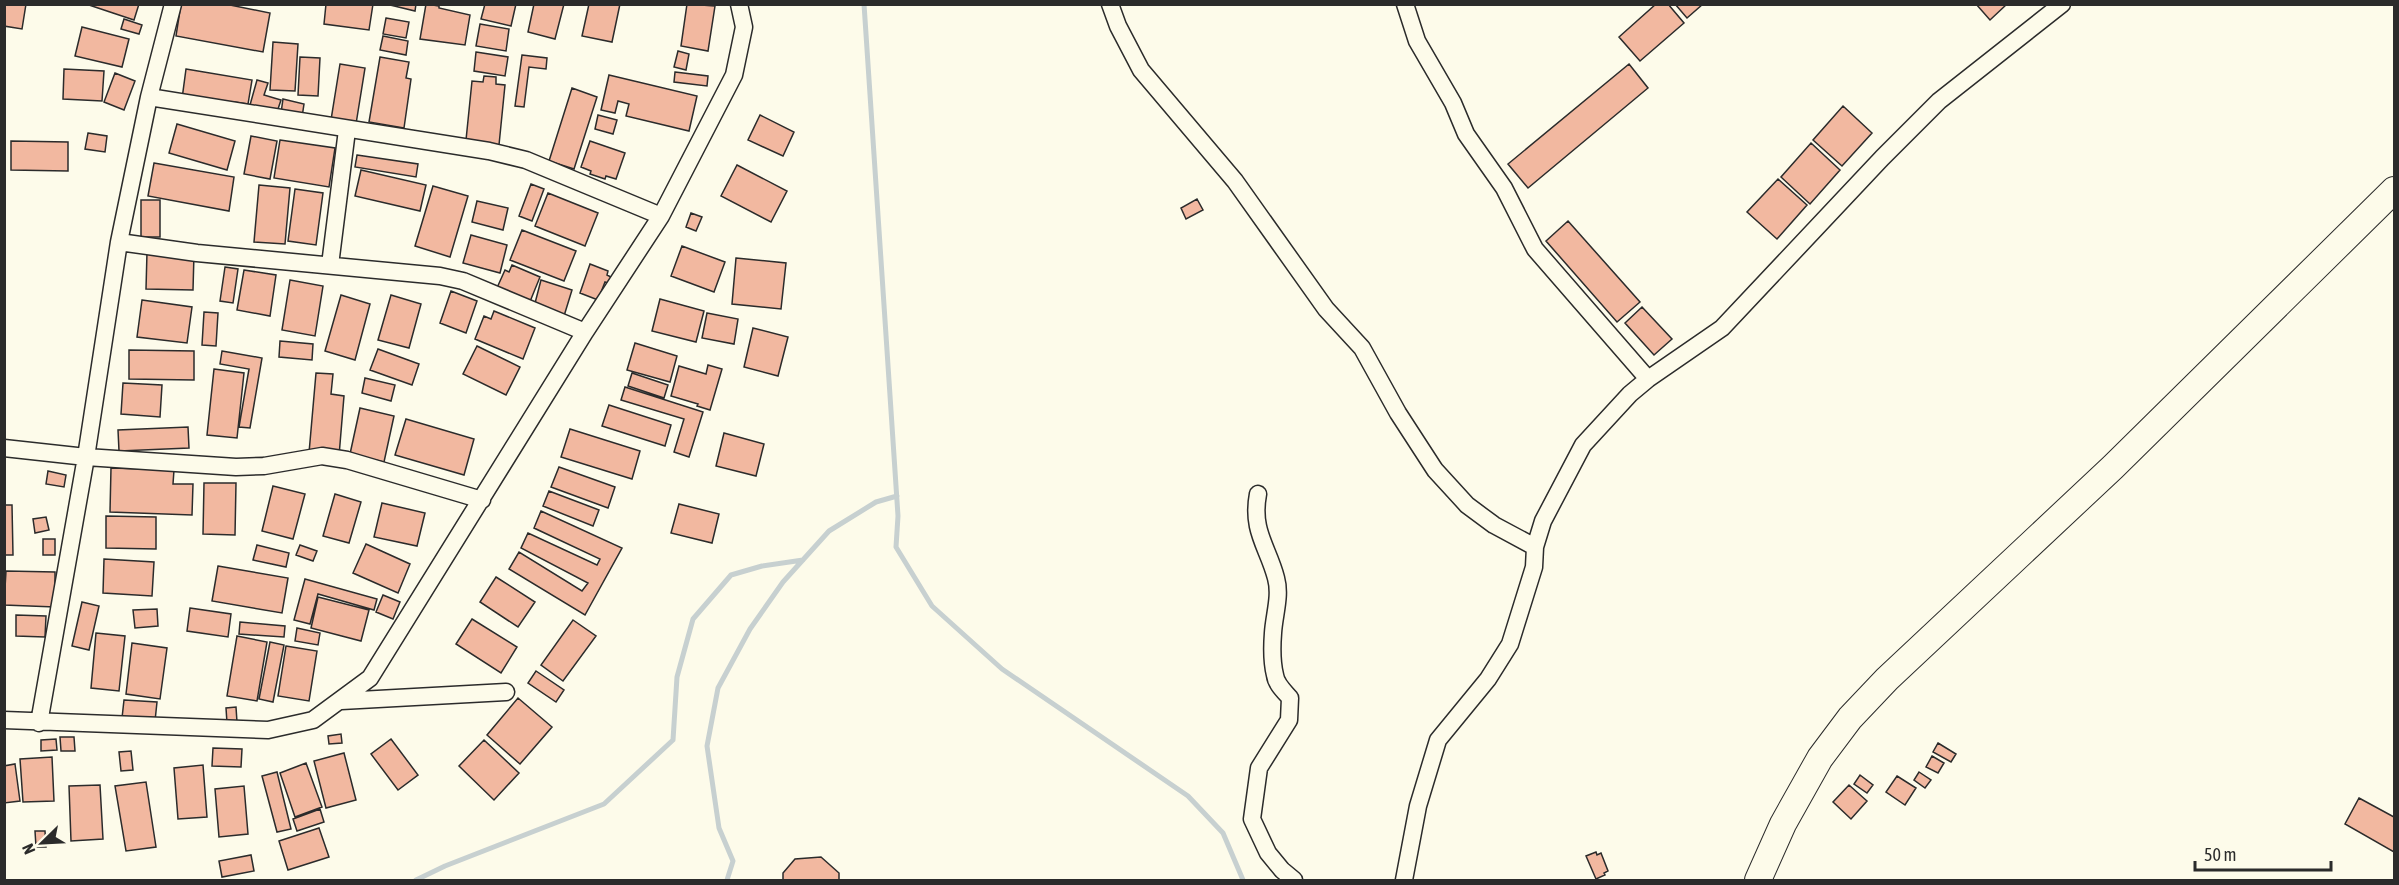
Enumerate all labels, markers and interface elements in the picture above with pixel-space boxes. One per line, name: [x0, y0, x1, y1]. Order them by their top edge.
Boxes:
north arrow: [12, 813, 72, 873]
scale bar: [2195, 834, 2332, 872]
text: N: [18, 841, 38, 857]
text: 50 m: [2204, 844, 2236, 865]

